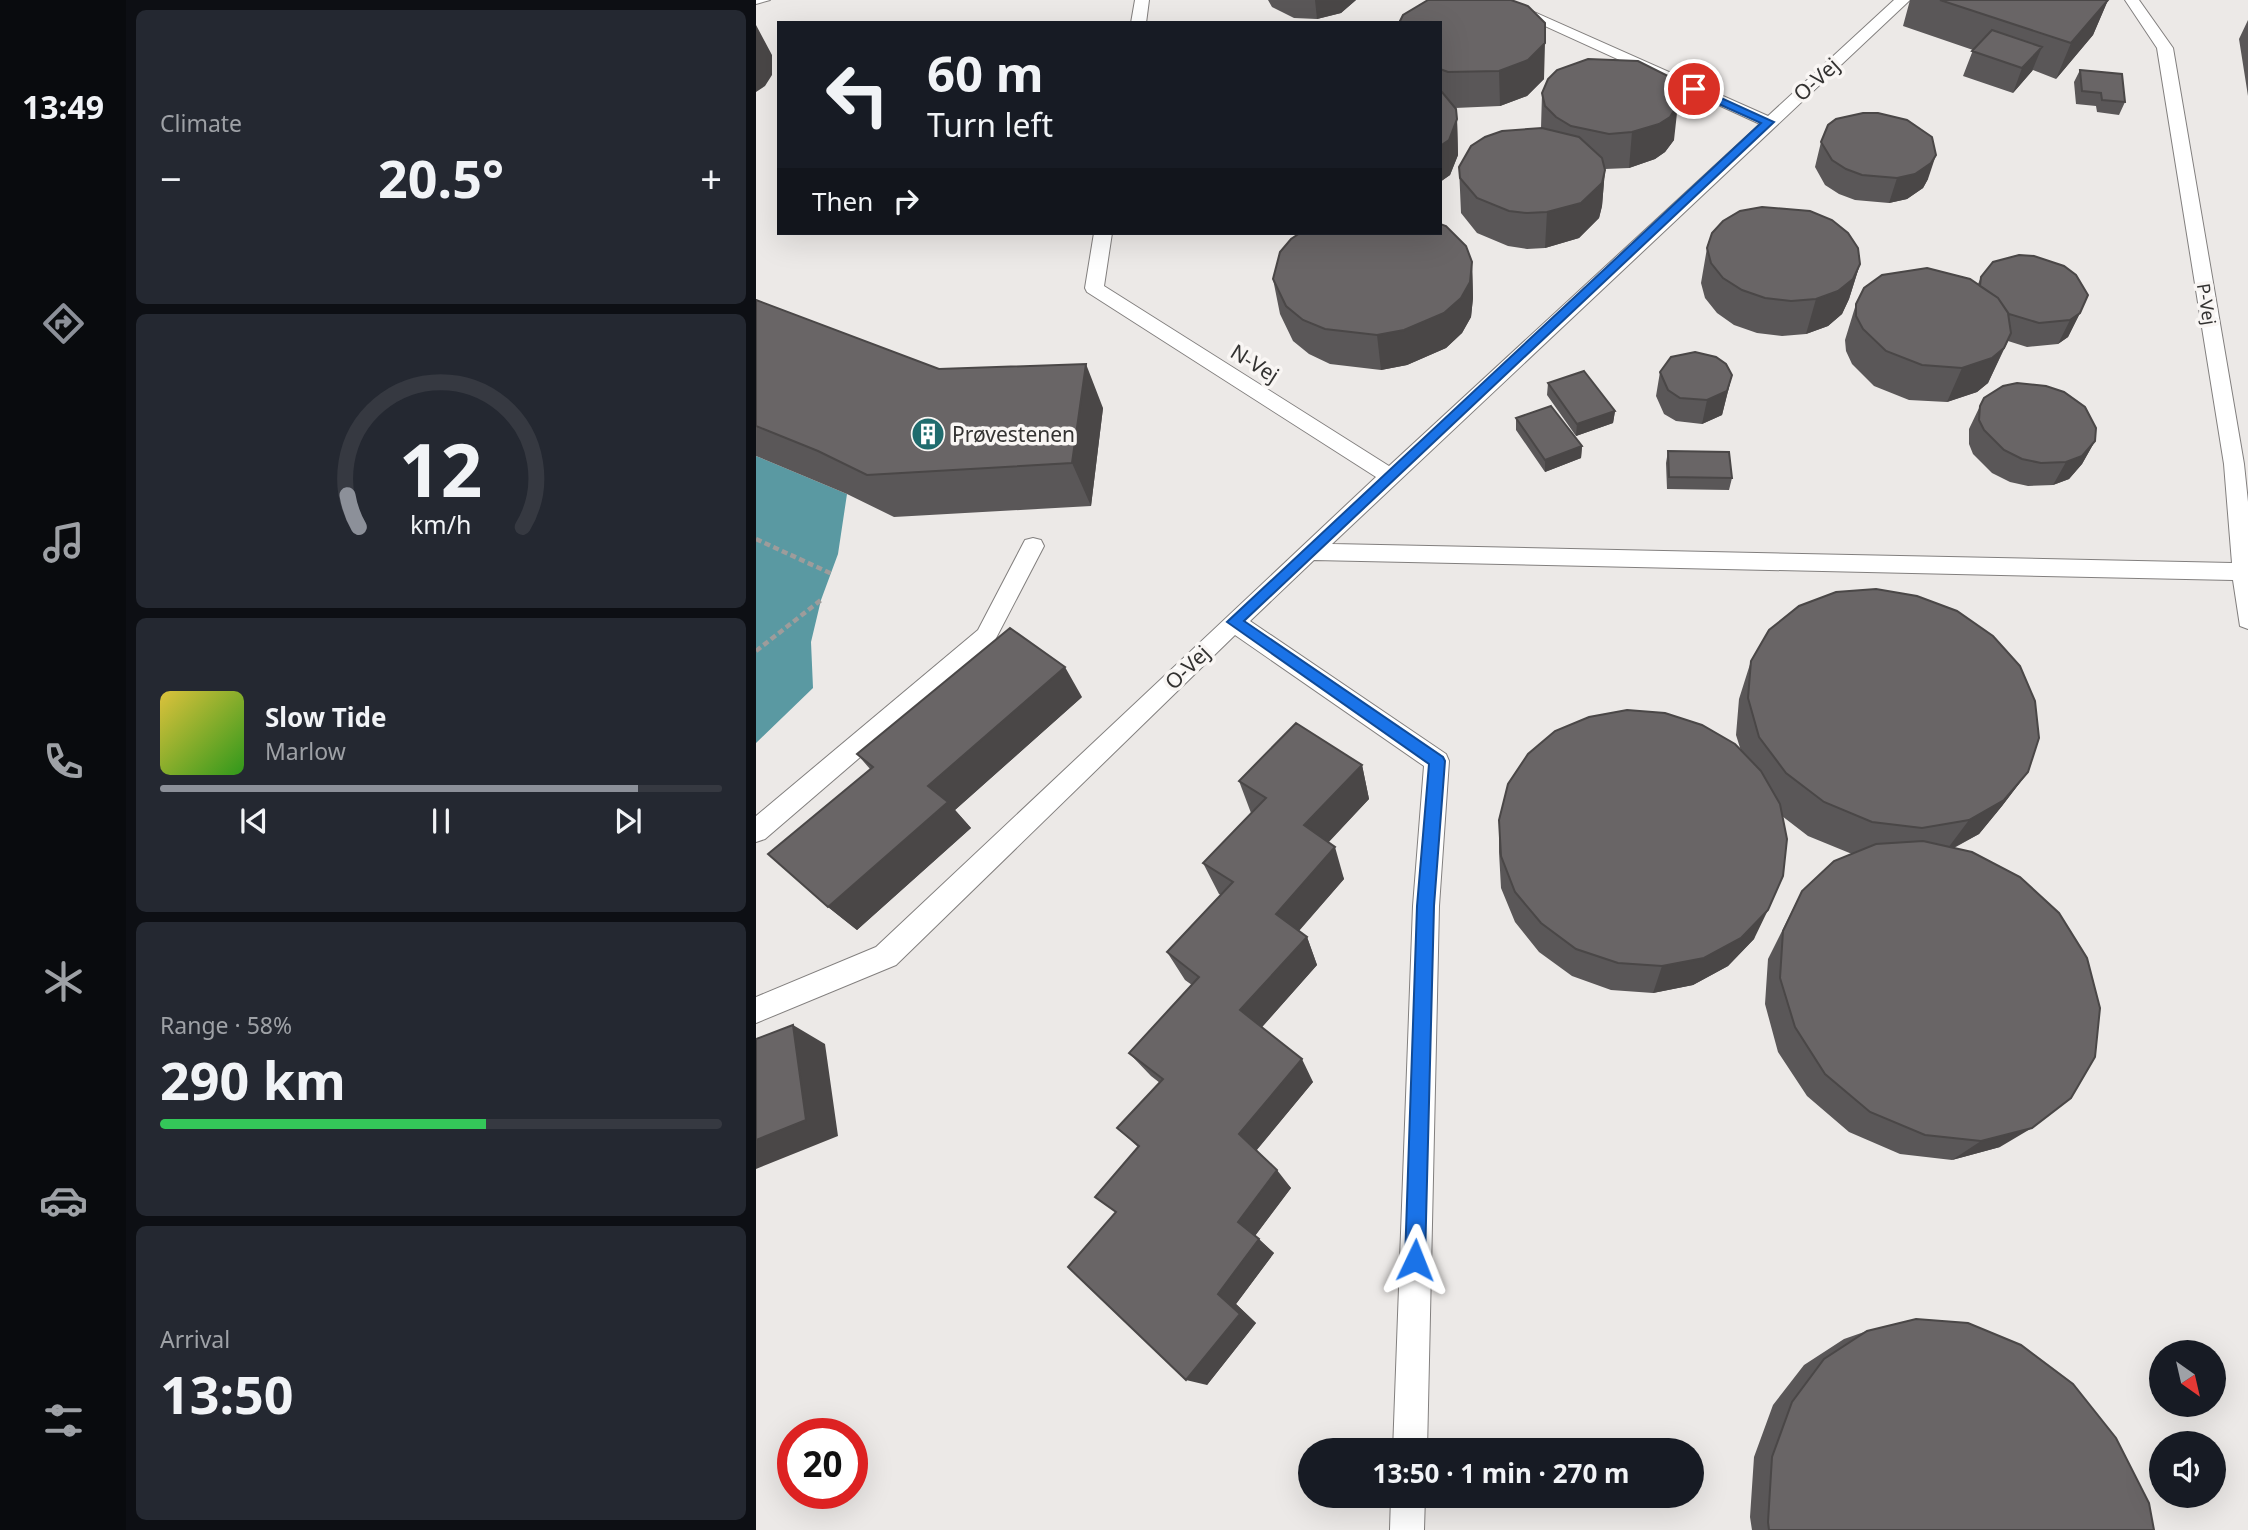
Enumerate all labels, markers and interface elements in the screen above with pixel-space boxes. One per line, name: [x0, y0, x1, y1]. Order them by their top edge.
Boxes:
text: 60 m: [927, 40, 1044, 106]
icon: left: [812, 49, 903, 140]
street label: O-Vej: [1787, 51, 1845, 107]
pin: [1664, 59, 1724, 119]
icon: arrive: [1675, 70, 1713, 108]
text: 13:49: [22, 85, 104, 128]
text: Turn left: [927, 103, 1053, 146]
text: Climate: [160, 107, 242, 139]
text: 20.5°: [378, 142, 504, 213]
text: −: [160, 152, 182, 204]
text: +: [700, 152, 722, 204]
icon: right: [887, 182, 925, 220]
text: Then: [812, 183, 873, 219]
street label: P-Vej: [2192, 281, 2222, 327]
icon: directions: [39, 299, 88, 348]
street label: N-Vej: [1225, 337, 1285, 389]
building icon: Prøvestenen: [909, 415, 947, 453]
text: 12: [399, 419, 483, 518]
place label: Prøvestenen: [952, 420, 1075, 448]
text: km/h: [410, 507, 472, 541]
icon: music: [39, 518, 88, 567]
street label: O-Vej: [1158, 639, 1216, 695]
text: Slow Tide: [265, 699, 387, 735]
text: Marlow: [265, 735, 346, 767]
icon: phone: [39, 737, 88, 786]
icon: previous: [235, 802, 273, 840]
icon: pause: [422, 802, 460, 840]
icon: next: [609, 802, 647, 840]
icon: climate: [39, 957, 88, 1006]
text: Range · 58%: [160, 1009, 292, 1041]
text: 290 km: [160, 1044, 346, 1115]
icon: car: [39, 1176, 88, 1225]
position arrow: [1378, 1223, 1452, 1297]
text: Arrival: [160, 1323, 230, 1355]
north arrow: [2149, 1340, 2226, 1418]
map controls: [2149, 1340, 2226, 1508]
text: 13:50: [160, 1358, 294, 1429]
icon: filters: [39, 1396, 88, 1445]
speed limit sign: 20: [777, 1418, 868, 1509]
button: sound: [2149, 1431, 2226, 1508]
text: 13:50 · 1 min · 270 m: [1373, 1455, 1629, 1491]

